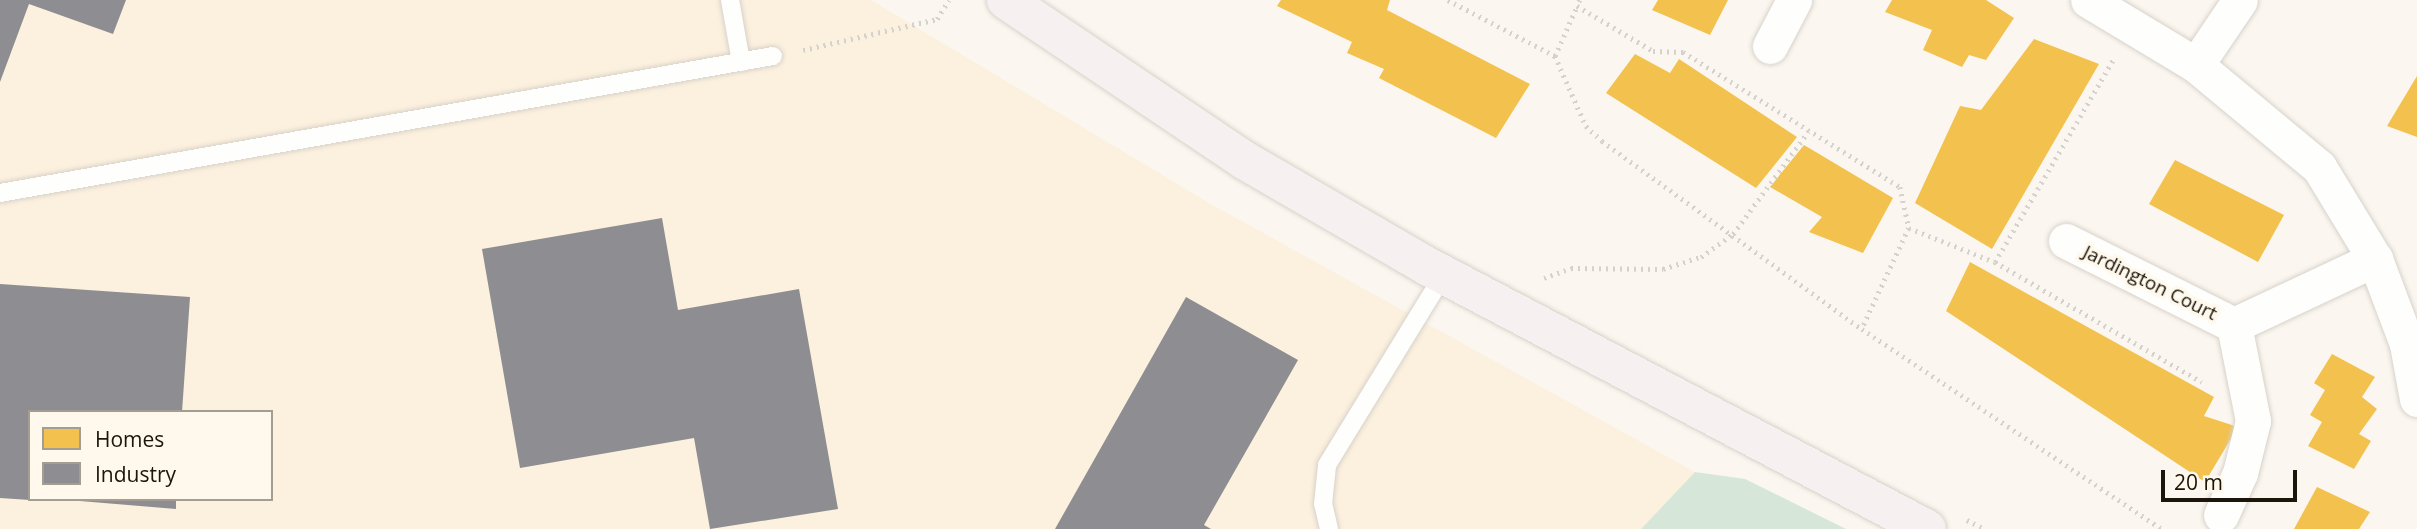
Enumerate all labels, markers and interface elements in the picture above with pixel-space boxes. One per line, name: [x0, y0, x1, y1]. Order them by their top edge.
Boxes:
street label: Jardington Court: [2079, 241, 2221, 325]
legend: [28, 410, 273, 501]
text: Homes: [95, 425, 164, 453]
scale bar: [2165, 456, 2302, 500]
text: Industry: [95, 460, 176, 488]
text: 20 m: [2174, 468, 2223, 496]

